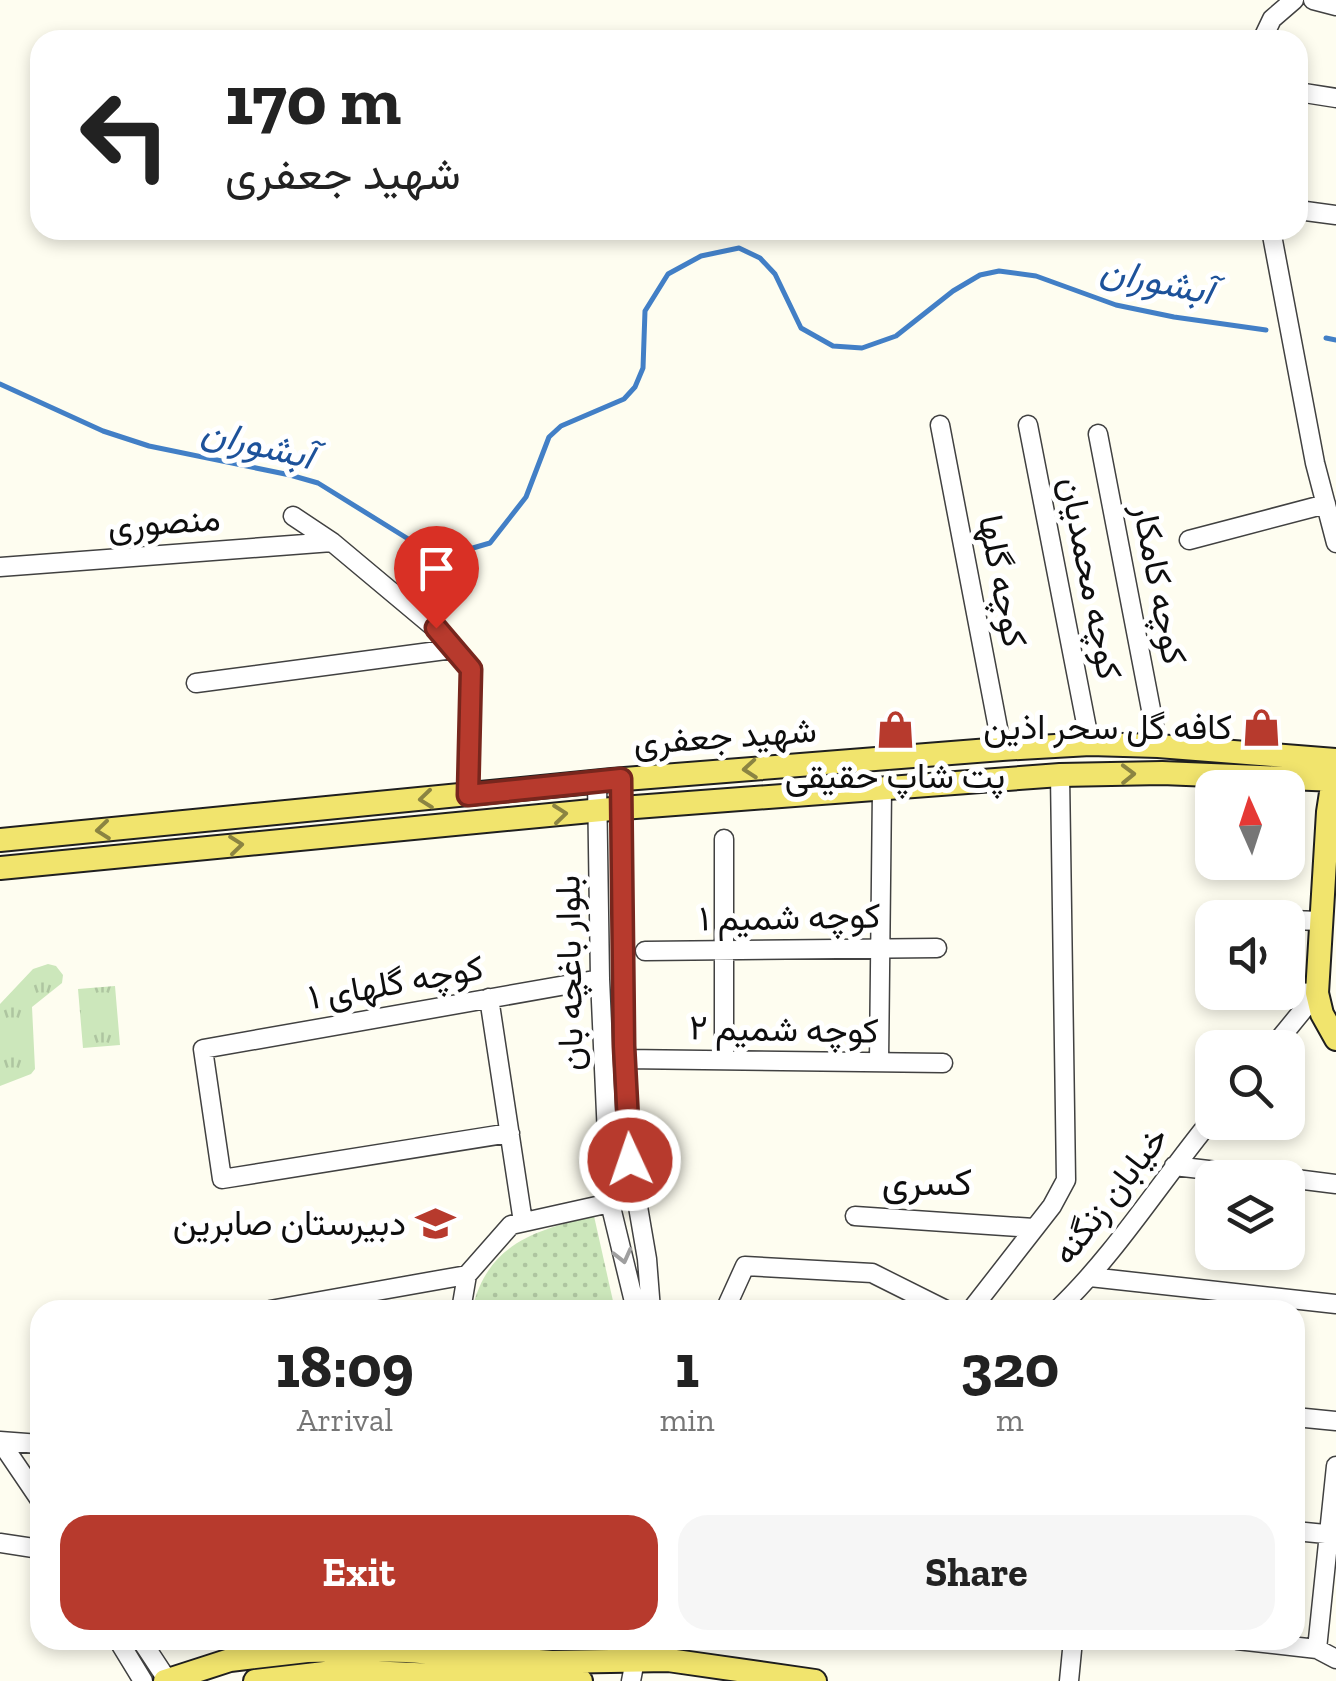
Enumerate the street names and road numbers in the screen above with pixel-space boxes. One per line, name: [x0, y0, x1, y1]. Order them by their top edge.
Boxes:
street label: کوچه محمدیان: [1048, 473, 1131, 683]
street label: منصوری: [106, 497, 222, 548]
street label: کوچه کامکار: [1121, 499, 1196, 669]
street label: کوچه گلها: [967, 511, 1036, 651]
street label: شهید جعفری: [632, 709, 818, 764]
street label: بلوار باغچه بان: [546, 875, 595, 1071]
street label: کوچه شمیم ۱: [699, 894, 881, 943]
street label: کوچه گلهای ۱: [305, 946, 487, 1021]
street label: کوچه شمیم ۲: [689, 1006, 879, 1055]
street label: خیابان زنگنه: [1043, 1118, 1178, 1273]

